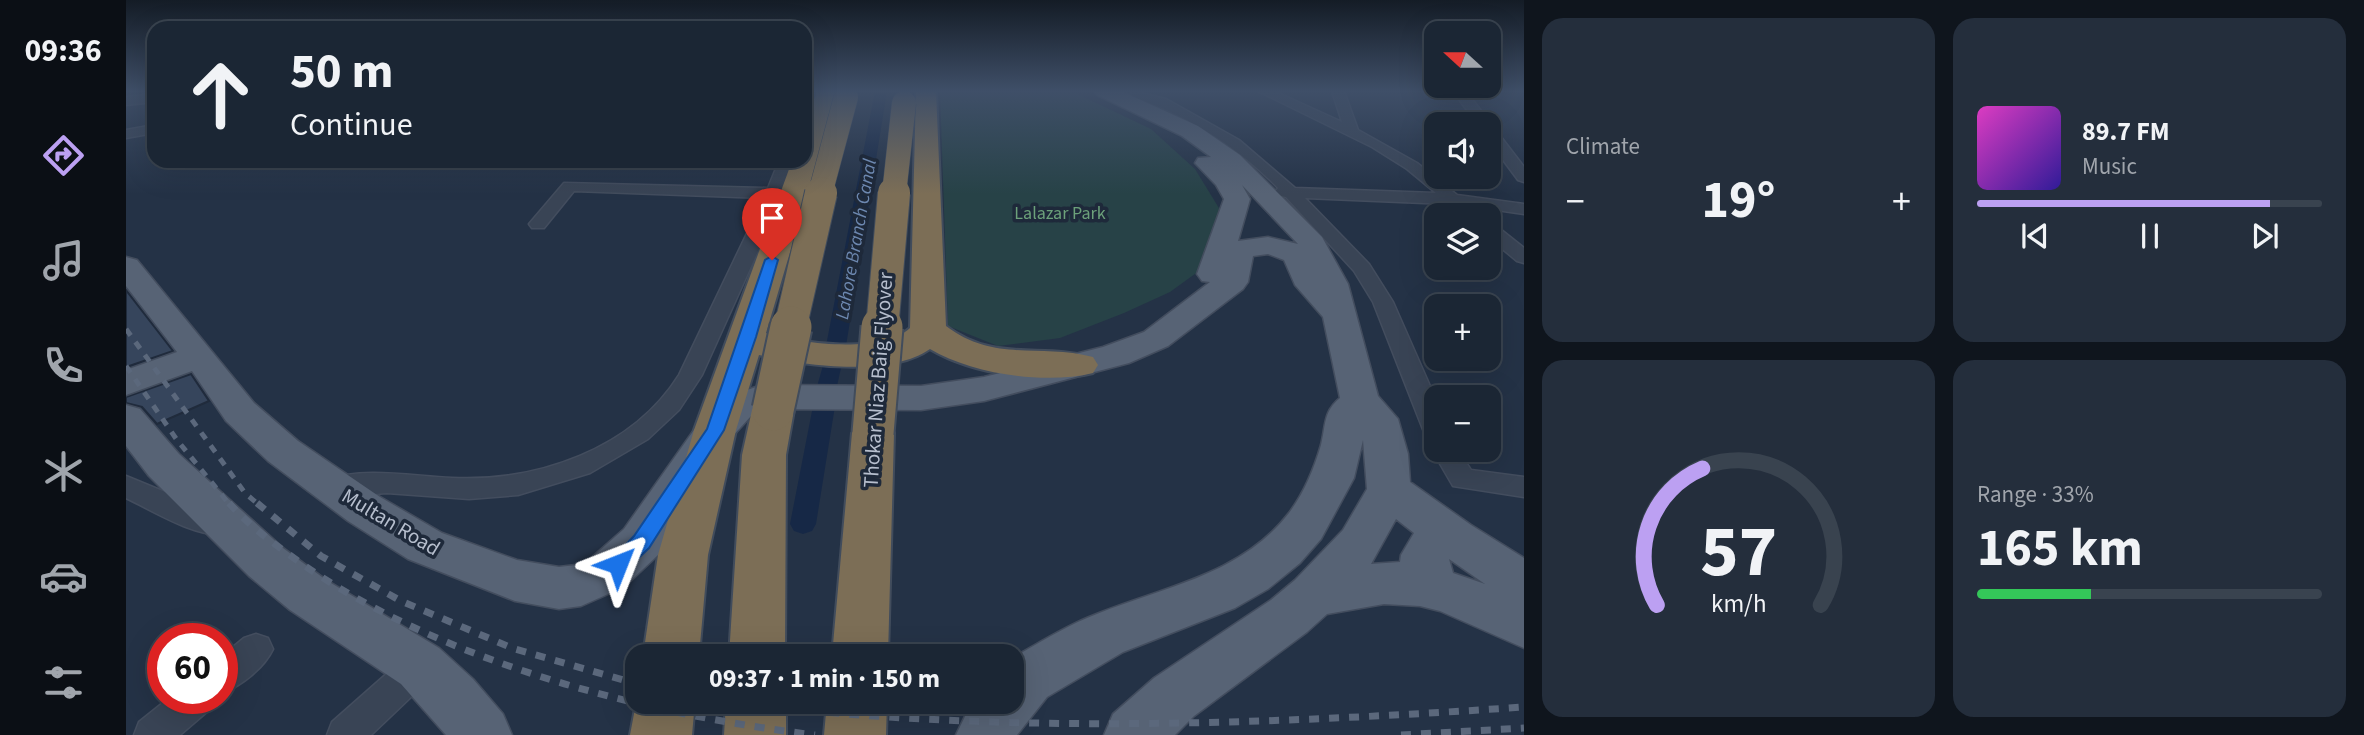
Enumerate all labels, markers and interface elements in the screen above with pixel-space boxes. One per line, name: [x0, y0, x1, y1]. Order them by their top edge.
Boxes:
north arrow: [1424, 21, 1502, 98]
map controls: [1424, 21, 1501, 462]
text: 09:36: [24, 28, 102, 74]
text: 50 m: [290, 37, 394, 107]
icon: ahead: [175, 49, 266, 140]
text: Continue: [290, 102, 413, 148]
button: sound: [1424, 112, 1501, 189]
text: 89.7 FM: [2082, 113, 2170, 150]
text: Climate: [1566, 130, 1640, 163]
icon: directions: [39, 131, 88, 180]
text: Music: [2082, 150, 2137, 183]
water label: Lahore Branch Canal: [829, 157, 884, 322]
text: 19°: [1702, 164, 1775, 238]
text: −: [1566, 175, 1585, 229]
text: +: [1892, 175, 1911, 229]
pin: [742, 188, 802, 260]
icon: arrive: [753, 199, 791, 237]
park label: Lalazar Park: [1014, 201, 1106, 226]
button: layers: [1424, 203, 1501, 280]
icon: previous: [2016, 217, 2054, 255]
icon: pause: [2131, 217, 2169, 255]
icon: next: [2246, 217, 2284, 255]
icon: music: [39, 236, 88, 285]
street label: Thokar Niaz Baig Flyover: [856, 271, 901, 489]
button: +: [1424, 294, 1501, 371]
icon: phone: [39, 341, 88, 390]
button: −: [1424, 385, 1501, 462]
icon: climate: [39, 447, 88, 496]
text: Range · 33%: [1977, 478, 2094, 511]
street label: Multan Road: [336, 481, 446, 563]
text: 57: [1700, 500, 1777, 604]
text: 165 km: [1977, 512, 2143, 586]
position arrow: [581, 527, 655, 601]
icon: car: [39, 552, 88, 601]
text: km/h: [1711, 585, 1766, 621]
speed limit sign: 60: [147, 623, 238, 714]
icon: filters: [39, 658, 88, 707]
text: 09:37 · 1 min · 150 m: [709, 660, 940, 697]

